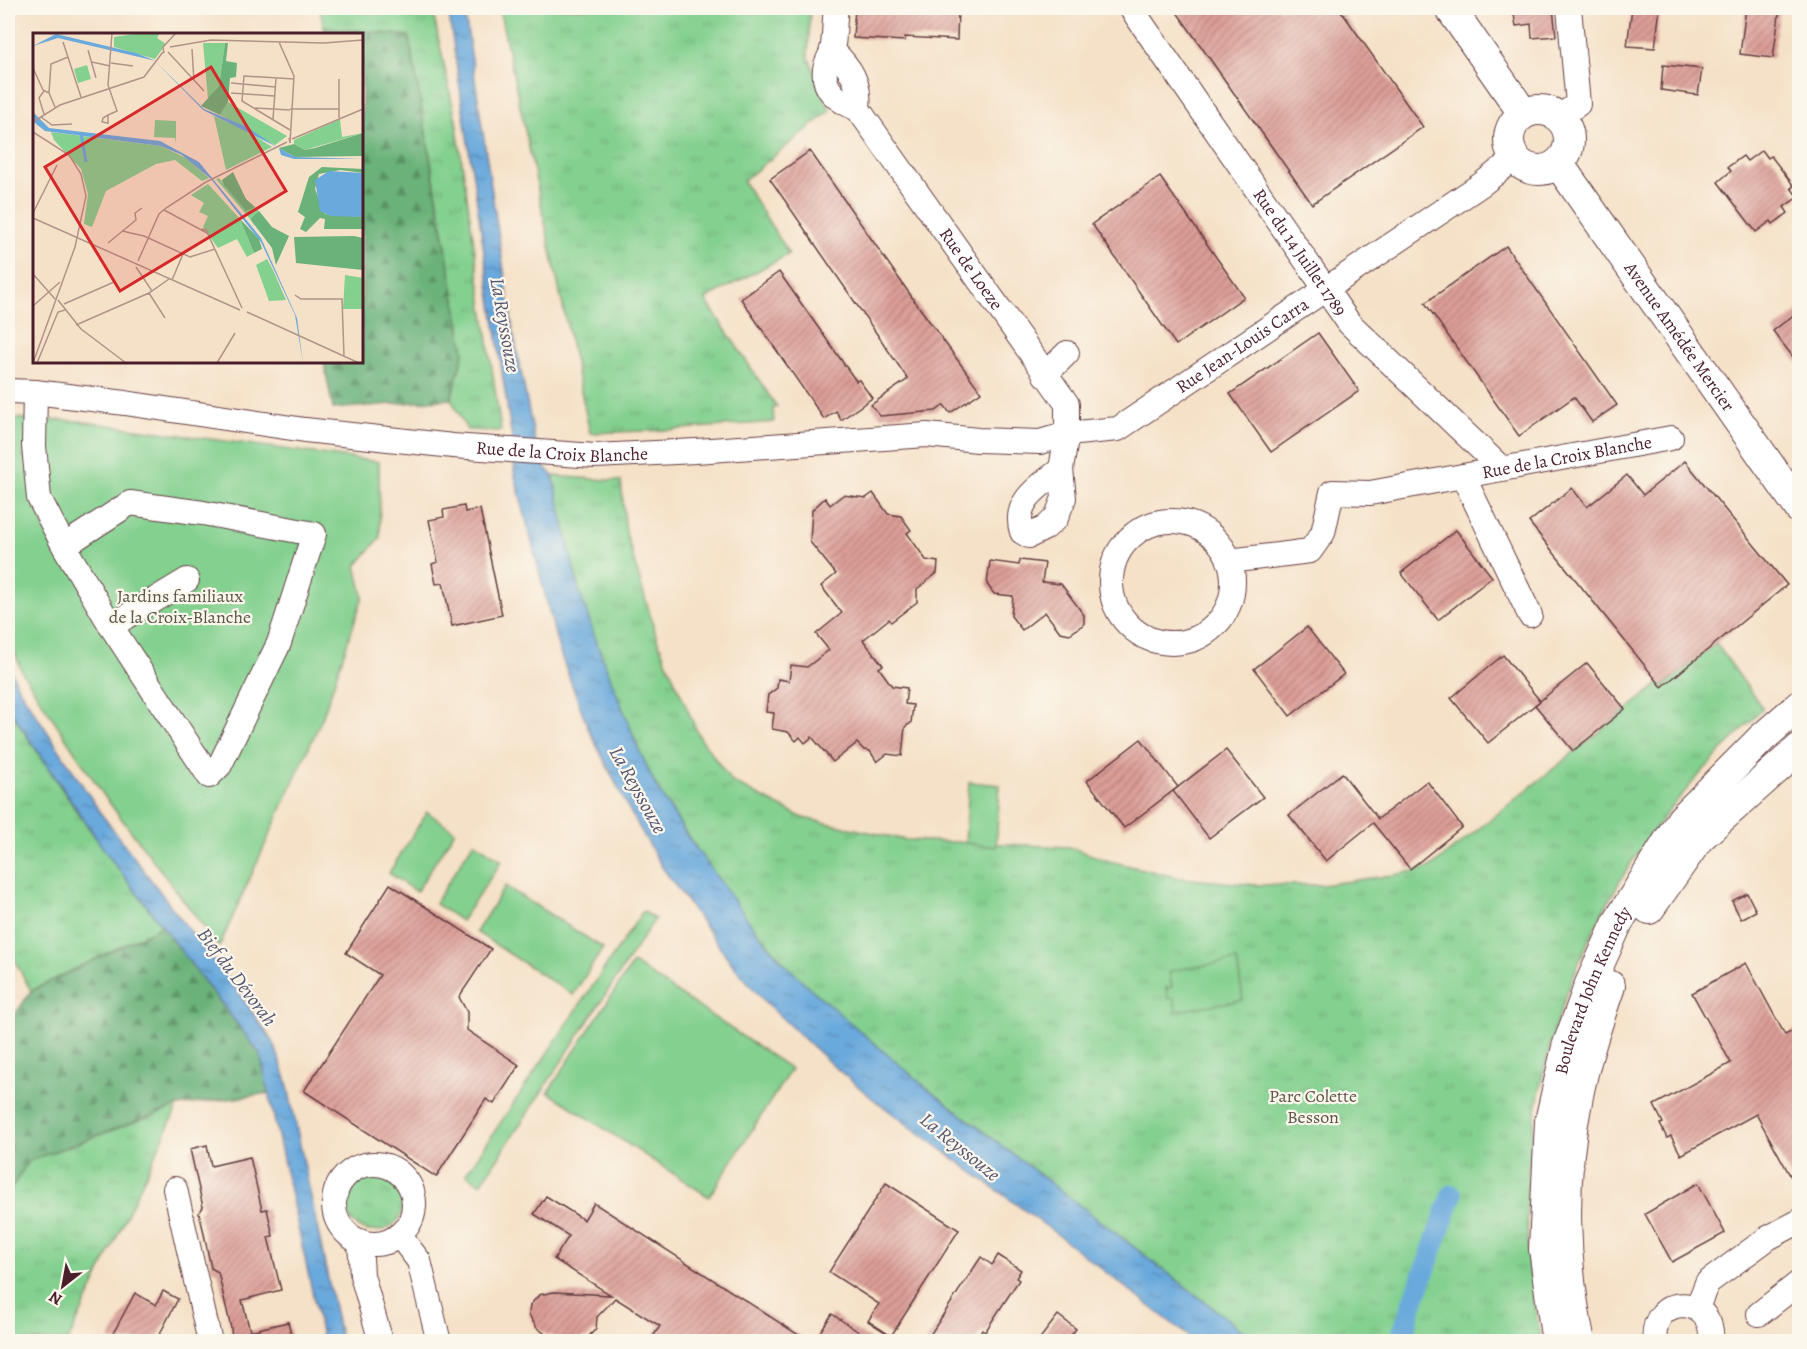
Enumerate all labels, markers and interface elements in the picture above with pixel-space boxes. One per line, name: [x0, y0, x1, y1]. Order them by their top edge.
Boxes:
inset map: [33, 33, 363, 363]
street label: Rue du 14 Juillet 1789: [1247, 184, 1353, 321]
street label: Rue de Loeze: [934, 223, 1009, 315]
street label: Avenue Amédée Mercier: [1618, 256, 1740, 416]
water label: La Reyssouze: [483, 275, 527, 375]
street label: Rue Jean-Louis Carra: [1171, 292, 1314, 399]
street label: Rue de la Croix Blanche: [1480, 430, 1654, 484]
street label: Rue de la Croix Blanche: [475, 436, 649, 468]
park label: Jardins familiaux de la Croix-Blanche: [109, 584, 251, 629]
water label: La Reyssouze: [603, 742, 673, 838]
street label: Boulevard John Kennedy: [1549, 901, 1637, 1077]
water label: Bief du Dévorah: [191, 922, 283, 1032]
park label: Parc Colette Besson: [1269, 1084, 1357, 1129]
water label: La Reyssouze: [914, 1106, 1006, 1188]
north arrow: [33, 1256, 93, 1316]
text: N: [45, 1285, 66, 1310]

